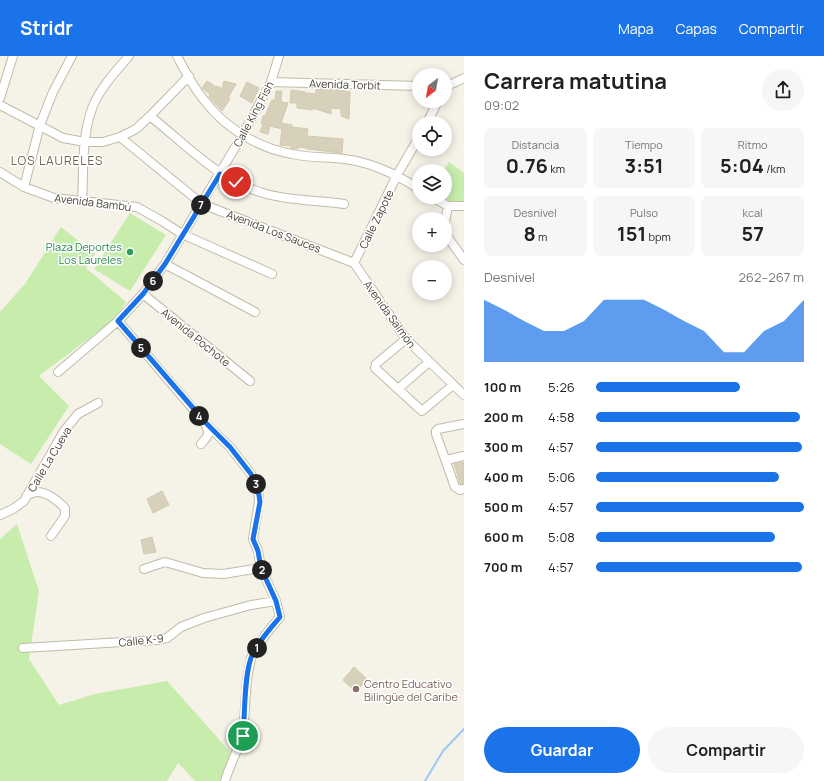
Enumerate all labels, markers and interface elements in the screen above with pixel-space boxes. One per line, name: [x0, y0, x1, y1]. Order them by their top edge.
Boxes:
text: Stridr: [20, 15, 73, 41]
text: Mapa: [618, 19, 654, 38]
text: Capas: [676, 19, 717, 38]
text: Compartir: [739, 19, 804, 38]
text: Carrera matutina: [484, 66, 667, 96]
north arrow: [412, 68, 452, 108]
map controls: [412, 68, 452, 300]
button: share: [762, 69, 804, 111]
street label: Avenida Torbit: [309, 75, 381, 93]
street label: Calle King Fish: [229, 78, 277, 150]
text: 09:02: [484, 96, 519, 114]
button: locate: [412, 116, 452, 156]
text: Distancia: [512, 137, 559, 152]
text: Tiempo: [625, 137, 663, 152]
text: Ritmo: [738, 137, 768, 152]
district label: LOS LAURELES: [11, 152, 103, 169]
text: 0.76: [506, 152, 548, 179]
text: 3:51: [625, 152, 663, 179]
text: 5:04: [720, 152, 764, 179]
text: km: [548, 161, 565, 176]
text: /km: [764, 161, 785, 176]
button: layers: [412, 164, 452, 204]
pin: [219, 165, 253, 199]
icon: check: [225, 171, 247, 193]
street label: Calle Zapote: [355, 186, 397, 251]
street label: Avenida Bambú: [54, 190, 132, 214]
pin: 7: [191, 195, 211, 215]
text: 7: [198, 197, 204, 212]
text: Desnivel: [514, 205, 557, 220]
text: Pulso: [630, 205, 658, 220]
text: kcal: [743, 205, 763, 220]
street label: Avenida Los Sauces: [225, 206, 323, 256]
button: +: [412, 212, 452, 252]
text: 8: [523, 220, 536, 247]
text: 151: [617, 220, 646, 247]
text: 57: [741, 220, 764, 247]
text: m: [536, 229, 547, 244]
text: bpm: [646, 229, 671, 244]
place label: Plaza Deportes Los Laureles: [46, 239, 122, 267]
marker: Plaza Deportes Los Laureles: [125, 247, 135, 257]
button: −: [412, 260, 452, 300]
text: Desnivel: [484, 268, 535, 286]
text: 262–267 m: [738, 268, 804, 286]
pin: 6: [143, 271, 163, 291]
text: 6: [150, 273, 156, 288]
street label: Avenida Salmón: [360, 277, 420, 351]
street label: Avenida Pochote: [158, 304, 234, 370]
pin: 5: [131, 338, 151, 358]
text: 5: [138, 340, 144, 355]
text: 100 m: [484, 378, 521, 396]
text: 5:26: [548, 378, 575, 396]
pin: 4: [189, 406, 209, 426]
text: 4: [196, 408, 202, 423]
text: 200 m: [484, 408, 523, 426]
text: 4:58: [548, 408, 575, 426]
street label: Calle La Cueva: [24, 424, 74, 494]
text: 300 m: [484, 438, 523, 456]
text: 4:57: [548, 438, 574, 456]
text: 400 m: [484, 468, 523, 486]
text: 5:06: [548, 468, 575, 486]
pin: 3: [246, 474, 266, 494]
text: 3: [253, 476, 259, 491]
text: 500 m: [484, 498, 523, 516]
text: 4:57: [548, 498, 574, 516]
text: 600 m: [484, 528, 523, 546]
text: 5:08: [548, 528, 575, 546]
text: 700 m: [484, 558, 522, 576]
text: 4:57: [548, 558, 574, 576]
pin: 2: [252, 560, 272, 580]
text: 2: [259, 562, 265, 577]
street label: Calle K-9: [118, 630, 164, 650]
pin: 1: [247, 638, 267, 658]
text: 1: [255, 640, 259, 655]
place label: Centro Educativo Bilingüe del Caribe: [364, 676, 458, 704]
marker: Centro Educativo Bilingüe del Caribe: [351, 684, 361, 694]
pin: [226, 719, 260, 753]
icon: arrive: [232, 725, 254, 747]
button: Guardar: [484, 727, 640, 773]
button: Compartir: [648, 727, 804, 773]

